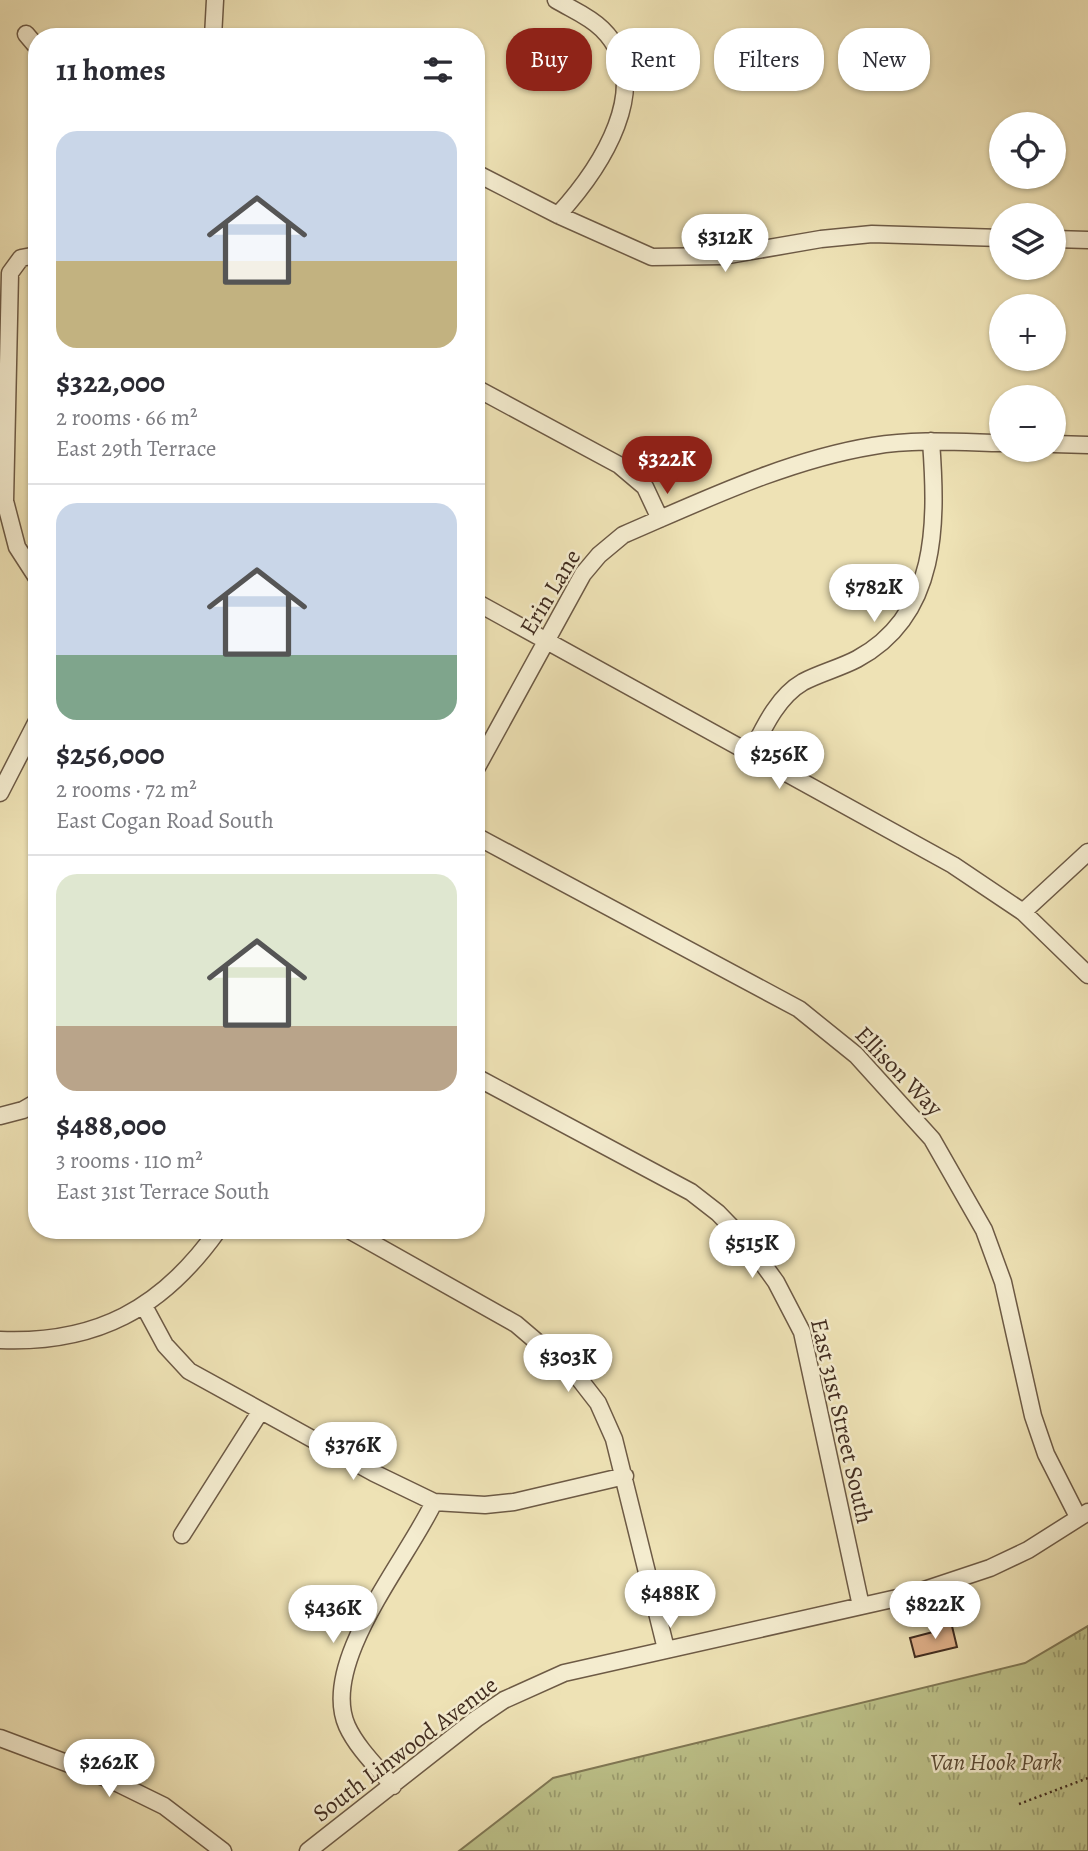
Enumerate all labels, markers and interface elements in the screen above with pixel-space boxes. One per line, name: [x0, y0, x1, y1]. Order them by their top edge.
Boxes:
chip: Buy: [506, 28, 592, 91]
chip: Rent: [606, 28, 700, 91]
chip: Filters: [714, 28, 824, 91]
chip: New: [838, 28, 930, 91]
text: 11 homes: [56, 50, 166, 90]
icon: filters: [419, 51, 457, 89]
map controls: [989, 112, 1066, 462]
button: locate: [989, 112, 1066, 189]
icon: home: [194, 177, 320, 303]
button: layers: [989, 203, 1066, 280]
pin: $312K: [676, 215, 774, 274]
text: $312K: [697, 221, 753, 252]
button: +: [989, 294, 1066, 371]
text: $322,000: [56, 362, 165, 402]
button: −: [989, 385, 1066, 462]
text: 2 rooms · 66 m²: [56, 402, 198, 433]
text: East 29th Terrace: [56, 433, 216, 464]
pin: $322K: [618, 436, 716, 496]
text: $322K: [638, 443, 696, 474]
street label: Erin Lane: [512, 543, 588, 641]
icon: home: [194, 549, 320, 675]
pin: $782K: [825, 564, 923, 624]
text: $782K: [845, 571, 903, 602]
pin: $256K: [730, 732, 828, 791]
text: $256,000: [56, 734, 165, 774]
text: $256K: [750, 738, 808, 769]
text: 2 rooms · 72 m²: [56, 774, 197, 805]
text: East Cogan Road South: [56, 805, 274, 836]
icon: home: [194, 920, 320, 1046]
street label: Ellison Way: [848, 1019, 950, 1123]
text: $488,000: [56, 1105, 166, 1145]
text: 3 rooms · 110 m²: [56, 1145, 203, 1176]
text: East 31st Terrace South: [56, 1176, 269, 1207]
pin: $515K: [703, 1220, 801, 1280]
text: $515K: [725, 1227, 779, 1258]
street label: East 31st Street South: [803, 1315, 881, 1527]
pin: $303K: [519, 1334, 617, 1394]
text: $303K: [539, 1341, 597, 1372]
pin: $376K: [304, 1422, 402, 1482]
text: $376K: [325, 1429, 381, 1460]
pin: $488K: [621, 1570, 719, 1630]
text: $488K: [641, 1577, 699, 1608]
pin: $822K: [886, 1582, 984, 1641]
pin: $436K: [284, 1586, 382, 1645]
text: $822K: [905, 1588, 965, 1619]
text: $436K: [304, 1592, 362, 1623]
street label: South Linwood Avenue: [306, 1669, 504, 1829]
pin: $262K: [60, 1740, 158, 1799]
text: $262K: [80, 1746, 138, 1777]
park label: Van Hook Park: [930, 1746, 1062, 1778]

